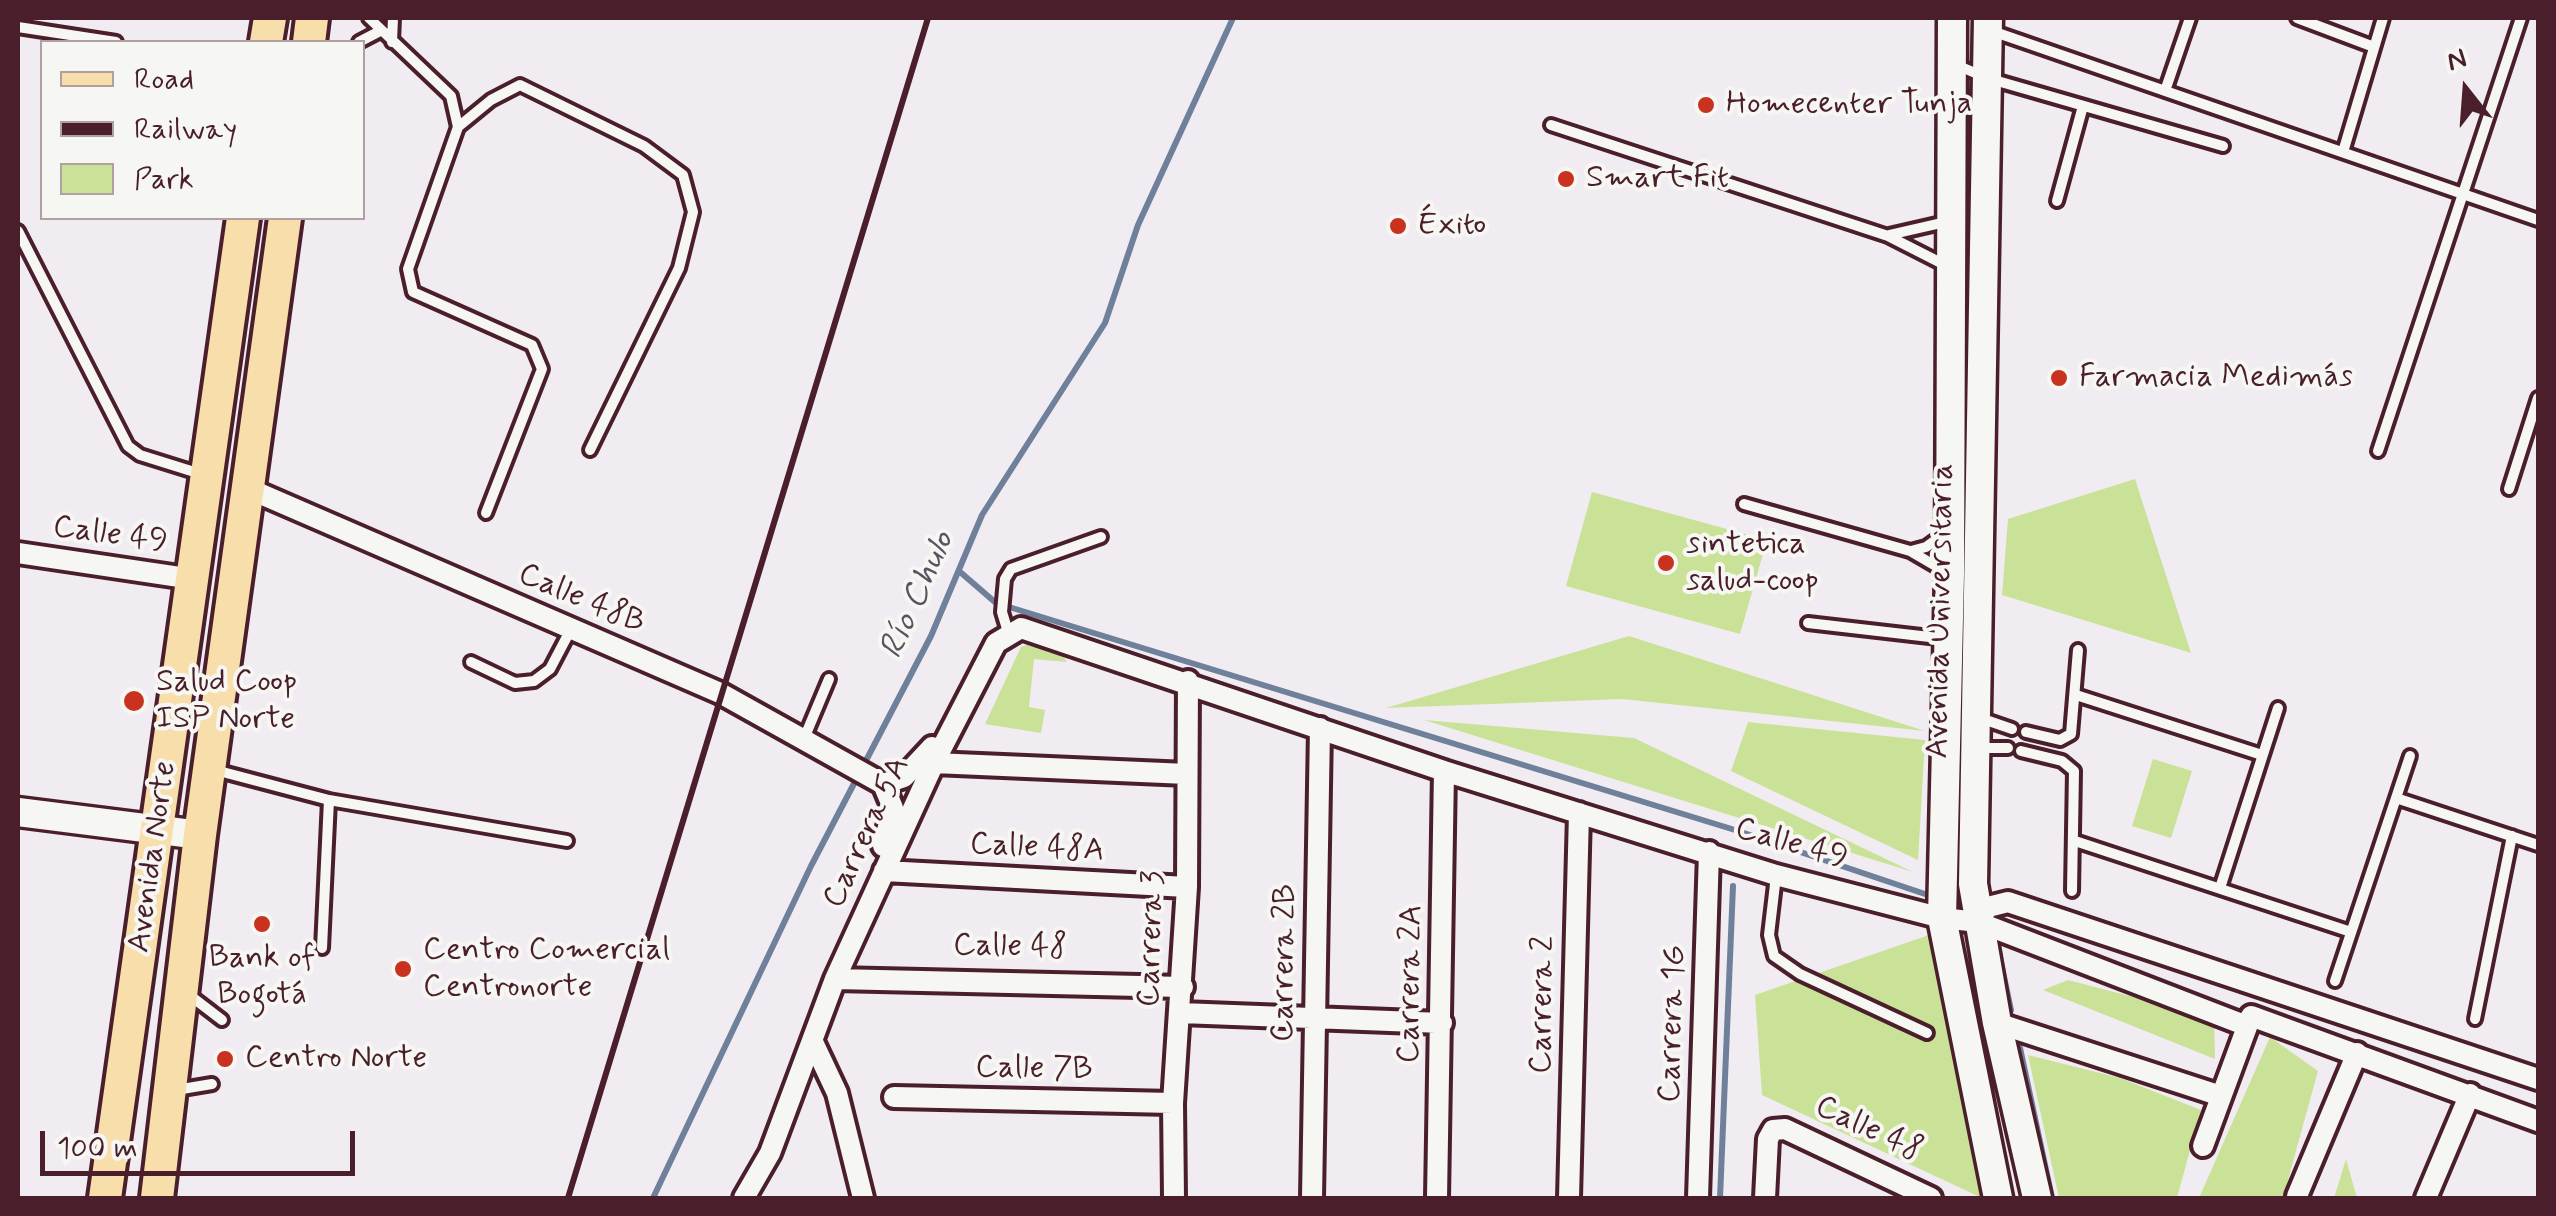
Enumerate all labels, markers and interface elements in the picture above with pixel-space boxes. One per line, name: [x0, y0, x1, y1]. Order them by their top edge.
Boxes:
legend: [40, 40, 365, 220]
north arrow: [2416, 40, 2516, 140]
text: N: [2443, 40, 2471, 81]
text: Road: [134, 60, 194, 99]
place label: Homecenter Tunja: [1726, 86, 1972, 124]
marker: Homecenter Tunja: [1695, 94, 1717, 116]
text: Railway: [134, 110, 237, 149]
text: Park: [134, 160, 194, 199]
place label: Smart Fit: [1586, 160, 1729, 198]
marker: Smart Fit: [1555, 168, 1577, 190]
place label: Éxito: [1418, 207, 1486, 245]
marker: Éxito: [1387, 215, 1409, 237]
place label: Farmacia Medimás: [2079, 359, 2353, 397]
marker: Farmacia Medimás: [2048, 367, 2070, 389]
street label: Avenida Universitaria: [1920, 463, 1964, 759]
street label: Calle 49: [50, 509, 170, 563]
water label: Río Chulo: [872, 526, 966, 666]
place label: sintetica salud-coop: [1686, 526, 1819, 601]
marker: sintetica salud-coop: [1655, 552, 1677, 574]
street label: Calle 48B: [512, 556, 650, 644]
place label: Salud Coop ISP Norte: [156, 664, 297, 739]
marker: Salud Coop ISP Norte: [121, 688, 147, 714]
street label: Carrera 5A: [816, 751, 920, 915]
street label: Avenida Norte: [122, 759, 186, 955]
street label: Calle 49: [1730, 811, 1852, 879]
street label: Calle 48A: [969, 826, 1105, 872]
street label: Carrera 3: [1131, 870, 1175, 1008]
street label: Carrera 2B: [1265, 884, 1307, 1042]
street label: Carrera 2A: [1391, 904, 1433, 1064]
marker: Bank of Bogotá: [251, 913, 273, 935]
street label: Calle 48: [953, 928, 1067, 968]
place label: Centro Comercial Centronorte: [423, 932, 670, 1007]
street label: Carrera 2: [1524, 936, 1564, 1074]
place label: Bank of Bogotá: [209, 940, 315, 1015]
street label: Carrera 1G: [1652, 945, 1696, 1103]
marker: Centro Comercial Centronorte: [392, 958, 414, 980]
place label: Centro Norte: [245, 1040, 427, 1078]
marker: Centro Norte: [214, 1048, 236, 1070]
street label: Calle 7B: [975, 1050, 1093, 1090]
street label: Calle 48: [1808, 1089, 1928, 1171]
scale bar: [45, 1111, 360, 1173]
text: 100 m: [57, 1129, 138, 1168]

